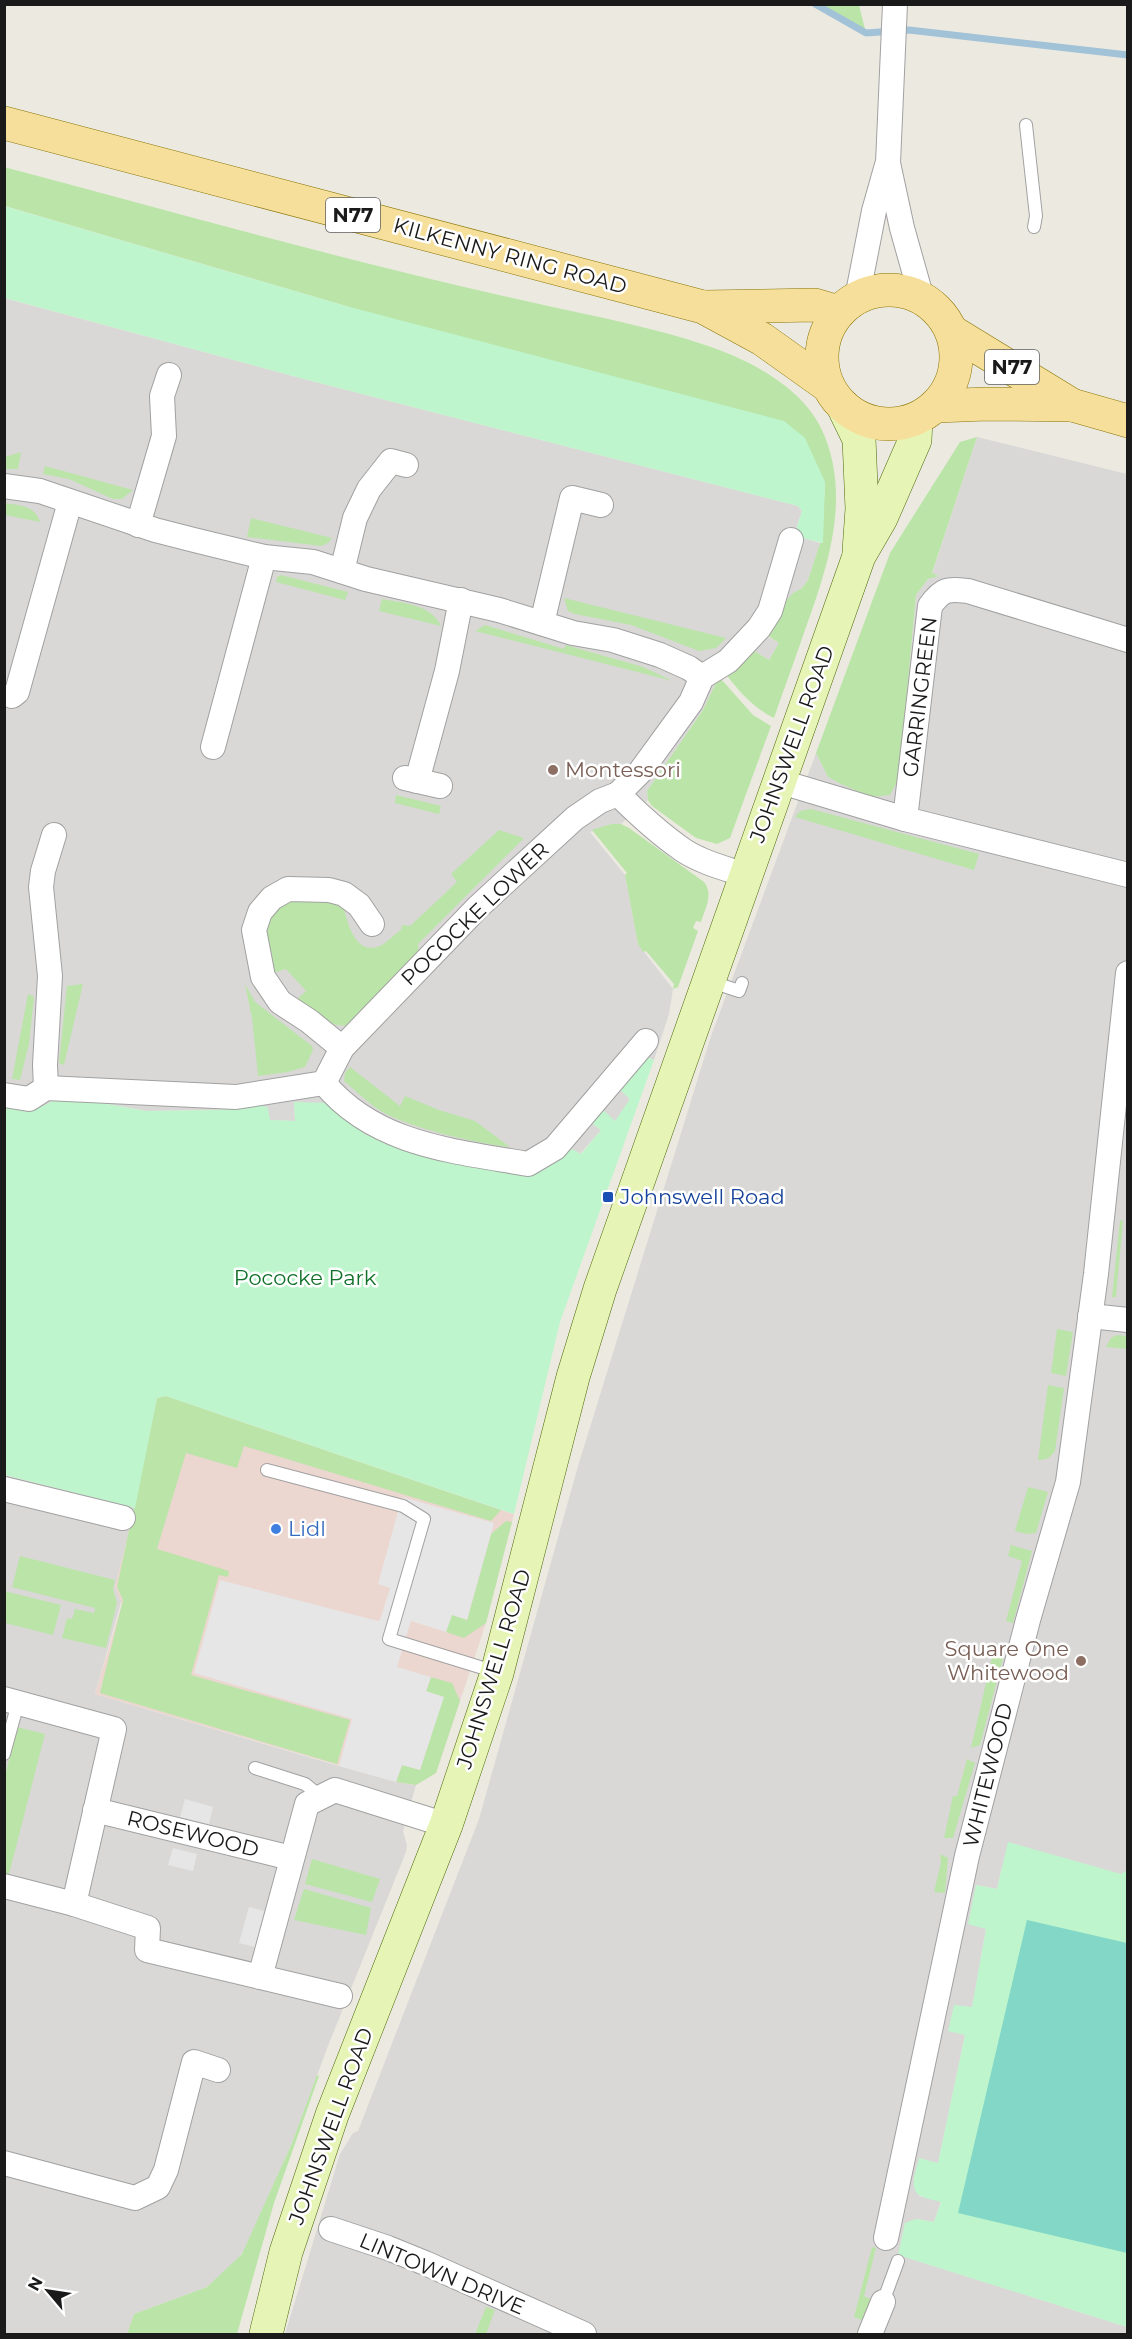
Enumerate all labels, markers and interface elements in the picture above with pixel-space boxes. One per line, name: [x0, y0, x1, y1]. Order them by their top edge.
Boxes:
road number: N77: [326, 198, 380, 232]
street label: KILKENNY RING ROAD: [391, 212, 630, 299]
road number: N77: [985, 350, 1039, 384]
street label: GARRINGREEN: [897, 615, 942, 779]
street label: JOHNSWELL ROAD: [744, 642, 839, 847]
place label: Montessori: [565, 757, 681, 782]
marker: Montessori: [546, 763, 560, 777]
street label: POCOCKE LOWER: [396, 837, 554, 990]
place label: Johnswell Road: [619, 1184, 785, 1209]
marker: Johnswell Road: [601, 1190, 615, 1204]
park label: Pococke Park: [234, 1265, 377, 1290]
place label: Lidl: [288, 1516, 326, 1541]
marker: Lidl: [269, 1522, 283, 1536]
street label: JOHNSWELL ROAD: [451, 1566, 536, 1773]
place label: Square One Whitewood: [945, 1636, 1069, 1685]
marker: Square One Whitewood: [1074, 1654, 1088, 1668]
street label: WHITEWOOD: [958, 1700, 1018, 1850]
street label: ROSEWOOD: [125, 1805, 262, 1862]
street label: JOHNSWELL ROAD: [283, 2024, 378, 2229]
street label: LINTOWN DRIVE: [356, 2227, 529, 2320]
north arrow: [18, 2261, 78, 2321]
text: N: [24, 2274, 47, 2294]

